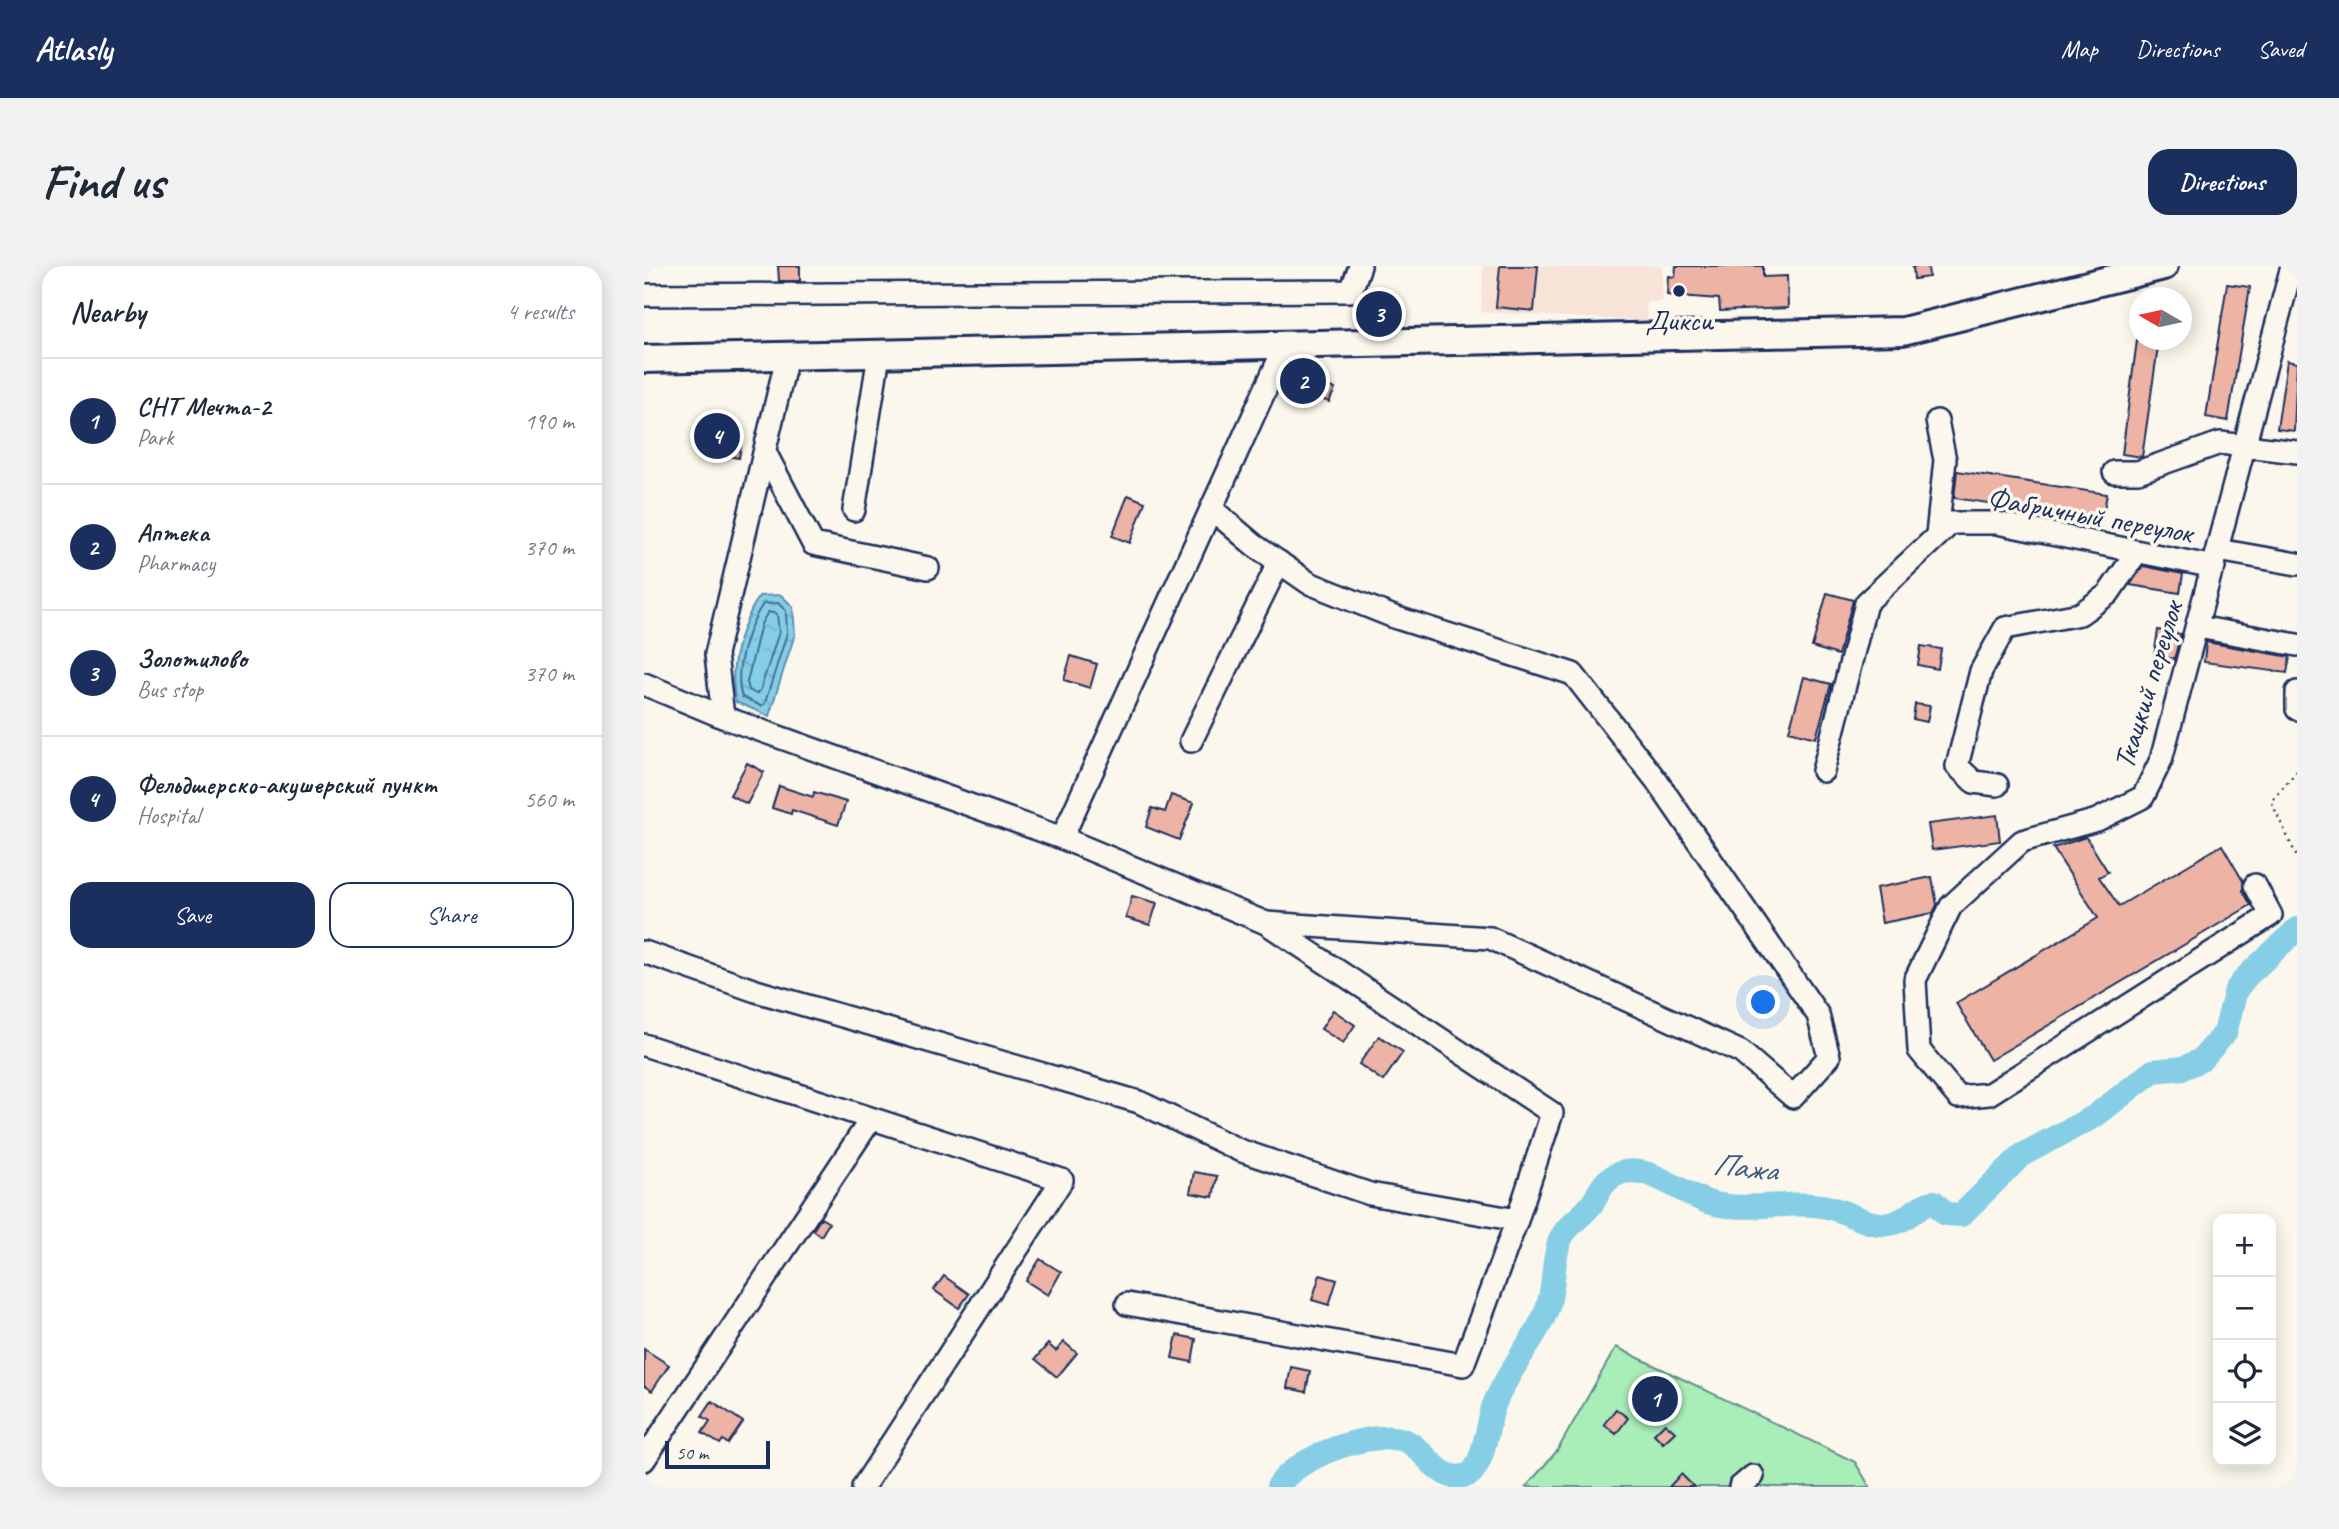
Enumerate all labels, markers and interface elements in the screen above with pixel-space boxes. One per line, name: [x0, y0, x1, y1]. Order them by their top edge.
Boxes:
text: Atlasly: [35, 28, 112, 70]
text: Map: [2061, 34, 2098, 64]
text: Directions: [2136, 34, 2219, 64]
text: Saved: [2257, 34, 2304, 64]
button: Directions: [2148, 149, 2297, 215]
text: Find us: [42, 151, 164, 213]
marker: Дикси: [1671, 283, 1687, 299]
north arrow: [2129, 287, 2192, 350]
pin: 3: [1356, 288, 1402, 340]
text: Nearby: [70, 293, 146, 331]
text: 4 results: [507, 297, 574, 326]
place label: Дикси: [1645, 301, 1714, 339]
pin: 2: [1280, 355, 1326, 407]
text: СНТ Мечта-2: [137, 390, 271, 423]
text: 1: [88, 407, 98, 436]
text: 190 m: [525, 407, 574, 436]
pin: 4: [694, 410, 740, 462]
text: Park: [137, 423, 173, 452]
street label: Фабричный переулок: [1985, 478, 2198, 552]
text: Аптека: [137, 516, 209, 549]
text: 2: [88, 533, 98, 562]
text: 370 m: [525, 533, 574, 562]
text: Pharmacy: [137, 549, 215, 578]
street label: Ткацкий переулок: [2105, 594, 2192, 773]
text: Золотилово: [137, 642, 247, 675]
text: 3: [88, 659, 98, 688]
text: 370 m: [525, 659, 574, 688]
text: Bus stop: [137, 675, 203, 704]
text: Фельдшерско-акушерский пункт: [137, 768, 436, 801]
text: 4: [88, 785, 98, 814]
text: 560 m: [525, 785, 574, 814]
text: Hospital: [137, 801, 200, 830]
button: Save: [70, 882, 315, 948]
button: Share: [329, 882, 574, 948]
your location: [1746, 985, 1780, 1019]
water label: Пажа: [1711, 1143, 1782, 1191]
map controls: [2213, 1214, 2276, 1466]
button: +: [2213, 1214, 2276, 1277]
button: −: [2213, 1277, 2276, 1340]
button: locate: [2213, 1340, 2276, 1403]
pin: 1: [1632, 1373, 1678, 1425]
button: layers: [2213, 1403, 2276, 1466]
scale bar: [665, 1438, 770, 1470]
text: 50 m: [676, 1441, 708, 1465]

